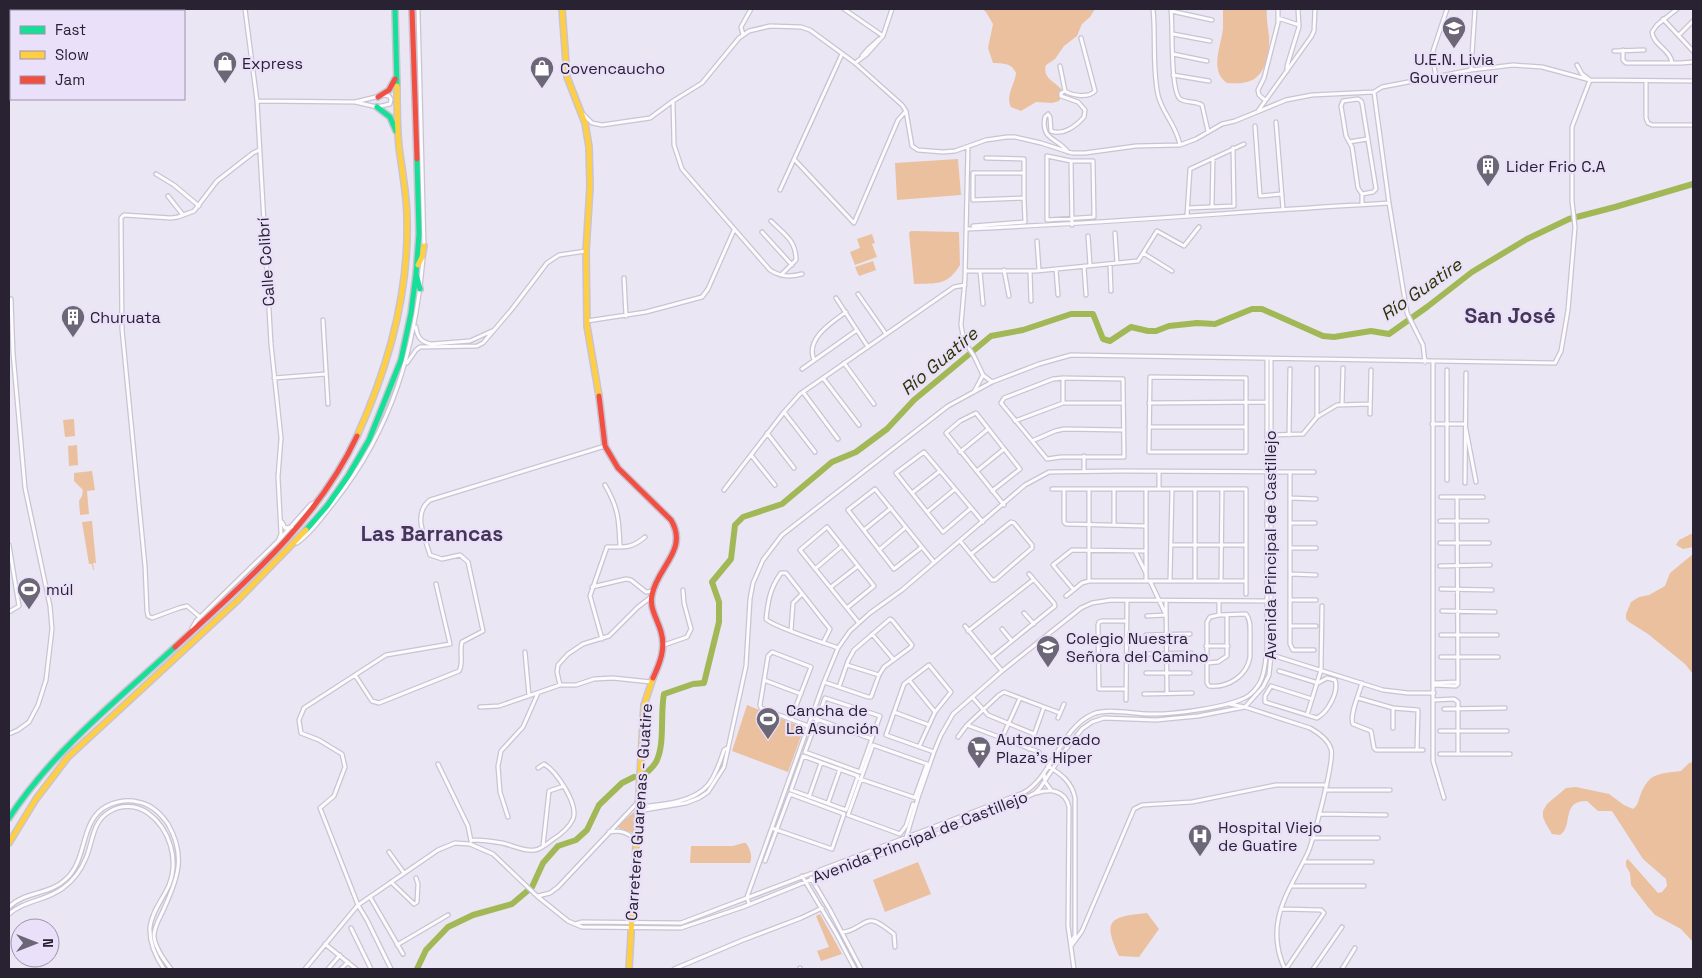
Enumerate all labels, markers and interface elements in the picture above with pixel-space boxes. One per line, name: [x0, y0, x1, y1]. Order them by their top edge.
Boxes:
legend: [10, 10, 185, 100]
school or university icon: U.E.N. Livia Gouverneur: [1441, 15, 1467, 49]
text: Fast: [55, 20, 86, 39]
text: Slow: [55, 45, 89, 64]
place label: U.E.N. Livia Gouverneur: [1409, 49, 1499, 88]
shop icon: Express: [212, 50, 238, 84]
place label: Express: [242, 53, 303, 74]
shop icon: Covencaucho: [529, 55, 555, 89]
place label: Covencaucho: [560, 58, 665, 79]
text: Jam: [55, 70, 85, 89]
building icon: Lider Frio C.A: [1475, 153, 1501, 187]
place label: Lider Frio C.A: [1506, 156, 1606, 177]
street label: Calle Colibrí: [252, 217, 280, 307]
water label: Río Guatire: [1376, 252, 1467, 325]
district label: San José: [1464, 302, 1556, 329]
building icon: Churuata: [60, 304, 86, 338]
place label: Churuata: [90, 307, 161, 328]
water label: Río Guatire: [896, 321, 983, 400]
street label: Avenida Principal de Castillejo: [1260, 430, 1281, 660]
district label: Las Barrancas: [361, 520, 503, 547]
sports icon: múl: [16, 576, 42, 610]
place label: múl: [46, 579, 73, 600]
place label: Colegio Nuestra Señora del Camino: [1066, 628, 1209, 667]
school or university icon: Colegio Nuestra Señora del Camino: [1035, 634, 1061, 668]
place label: Cancha de La Asunción: [786, 700, 879, 739]
street label: Carretera Guarenas - Guatire: [621, 702, 657, 922]
sports icon: Cancha de La Asunción: [755, 706, 781, 740]
place label: Automercado Plaza's Hiper: [996, 729, 1101, 768]
supermarket icon: Automercado Plaza's Hiper: [966, 735, 992, 769]
street label: Avenida Principal de Castillejo: [809, 786, 1031, 888]
place label: Hospital Viejo de Guatire: [1218, 817, 1323, 856]
hospital icon: Hospital Viejo de Guatire: [1187, 823, 1213, 857]
north arrow: [10, 918, 60, 968]
text: N: [39, 938, 57, 948]

